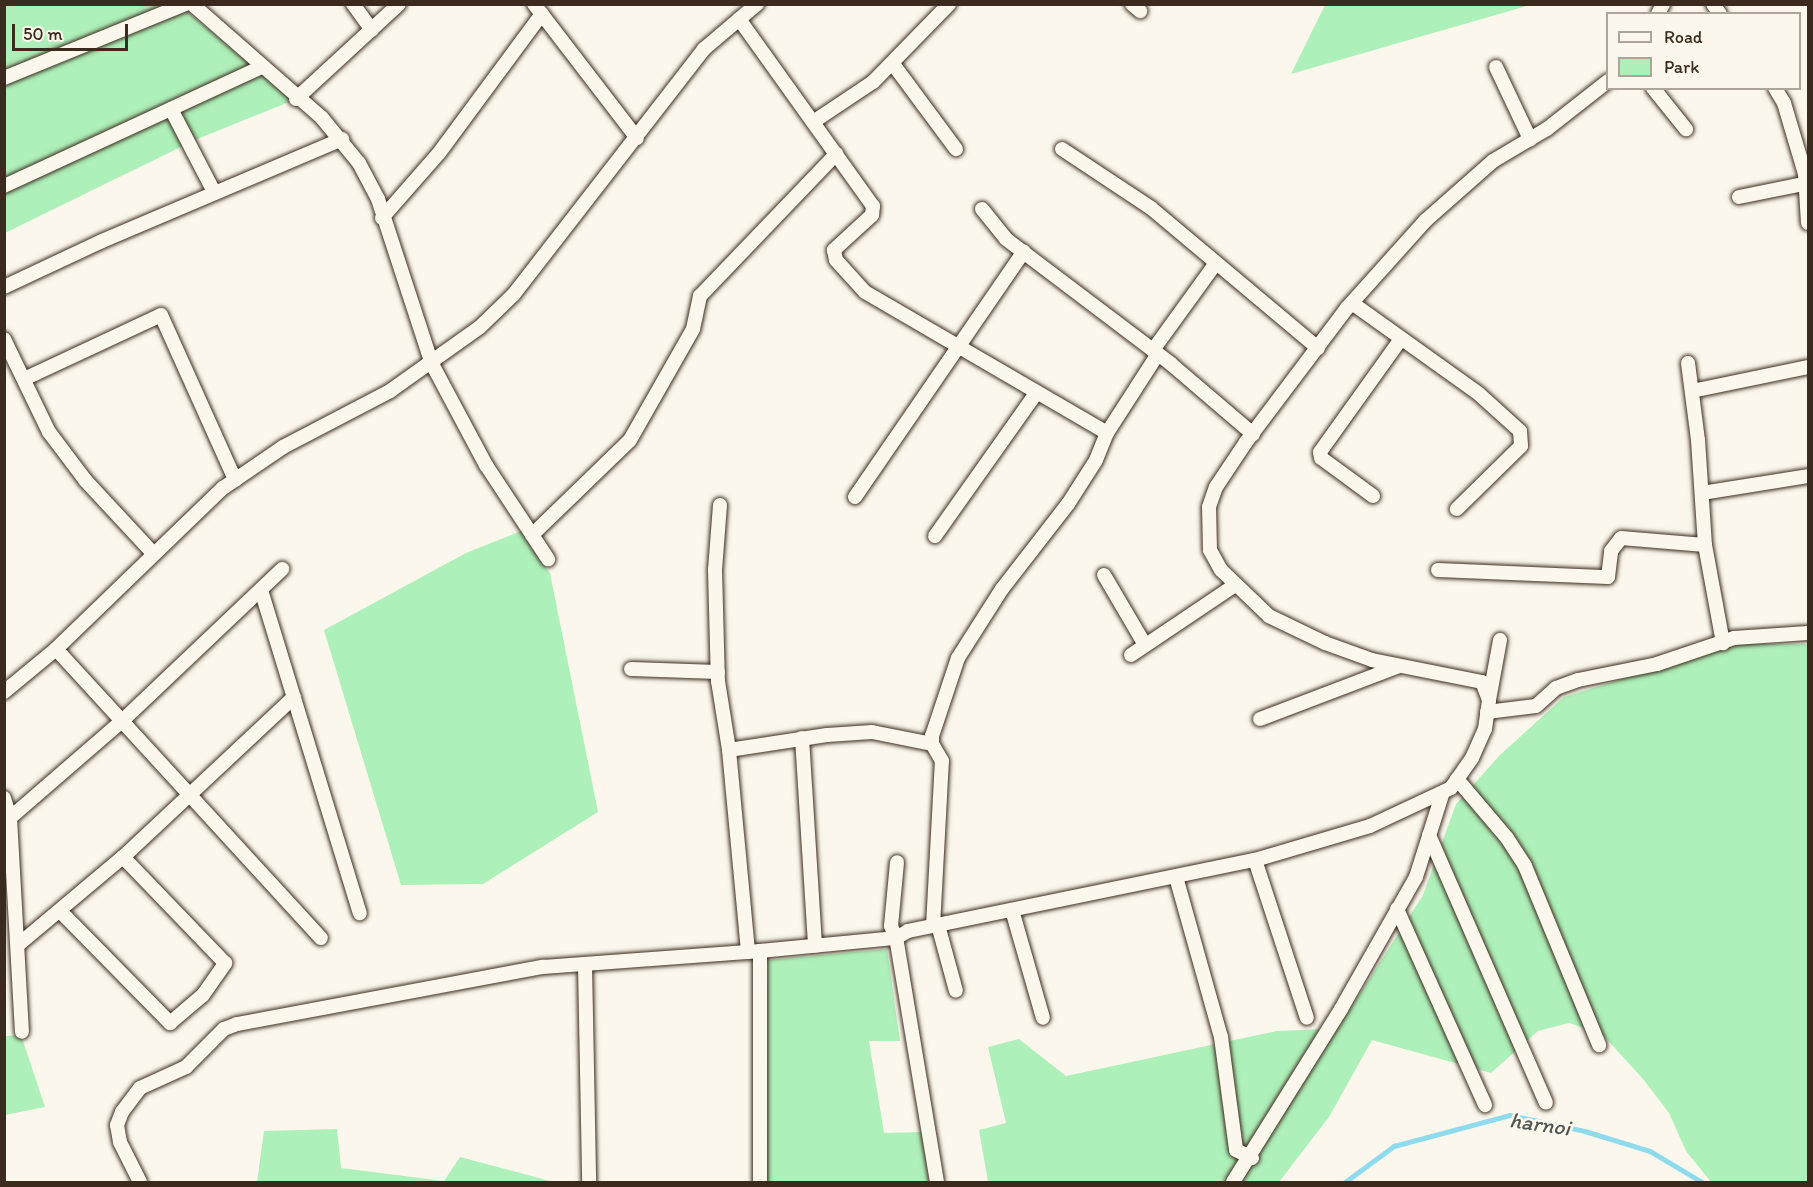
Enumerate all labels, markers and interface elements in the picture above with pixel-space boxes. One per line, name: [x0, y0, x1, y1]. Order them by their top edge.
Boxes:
scale bar: [15, 12, 130, 50]
legend: [1606, 12, 1801, 90]
text: 50 m: [23, 23, 63, 45]
text: Road: [1664, 26, 1703, 48]
text: Park: [1664, 56, 1699, 78]
water label: harnoi: [1508, 1107, 1572, 1141]

